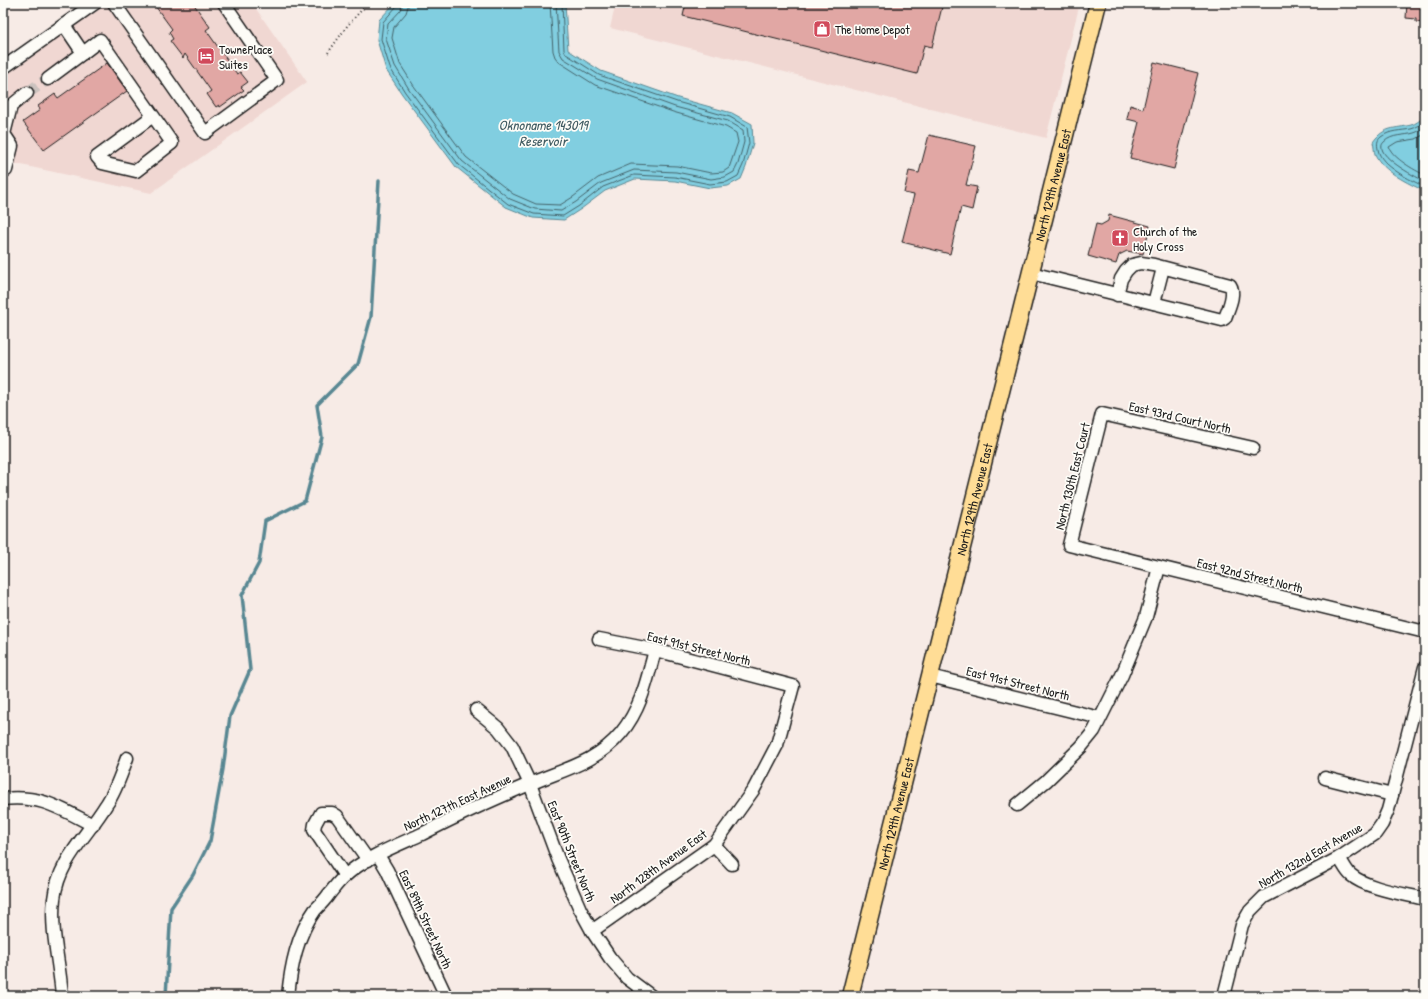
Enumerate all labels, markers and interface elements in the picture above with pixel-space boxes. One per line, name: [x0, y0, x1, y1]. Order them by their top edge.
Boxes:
shop icon: The Home Depot: [812, 19, 832, 39]
place label: The Home Depot: [835, 20, 910, 38]
place label: TownePlace Suites: [219, 40, 272, 73]
hotel icon: TownePlace Suites: [196, 46, 216, 66]
water label: Oknoname 143019 Reservoir: [499, 115, 589, 150]
street label: North 129th Avenue East: [1030, 126, 1075, 243]
place label: Church of the Holy Cross: [1133, 222, 1197, 255]
church icon: Church of the Holy Cross: [1110, 228, 1130, 248]
street label: East 93rd Court North: [1127, 397, 1233, 438]
street label: North 130th East Court: [1050, 420, 1094, 531]
street label: North 129th Avenue East: [951, 441, 997, 557]
street label: East 92nd Street North: [1195, 553, 1305, 597]
street label: East 91st Street North: [646, 626, 753, 670]
street label: East 91st Street North: [965, 661, 1072, 705]
street label: North 129th Avenue East: [873, 755, 918, 872]
street label: North 127th East Avenue: [400, 769, 514, 835]
street label: East 90th Street North: [544, 798, 601, 905]
street label: North 132nd East Avenue: [1255, 818, 1365, 892]
street label: North 128th Avenue East: [606, 824, 711, 907]
street label: East 89th Street North: [395, 867, 457, 972]

